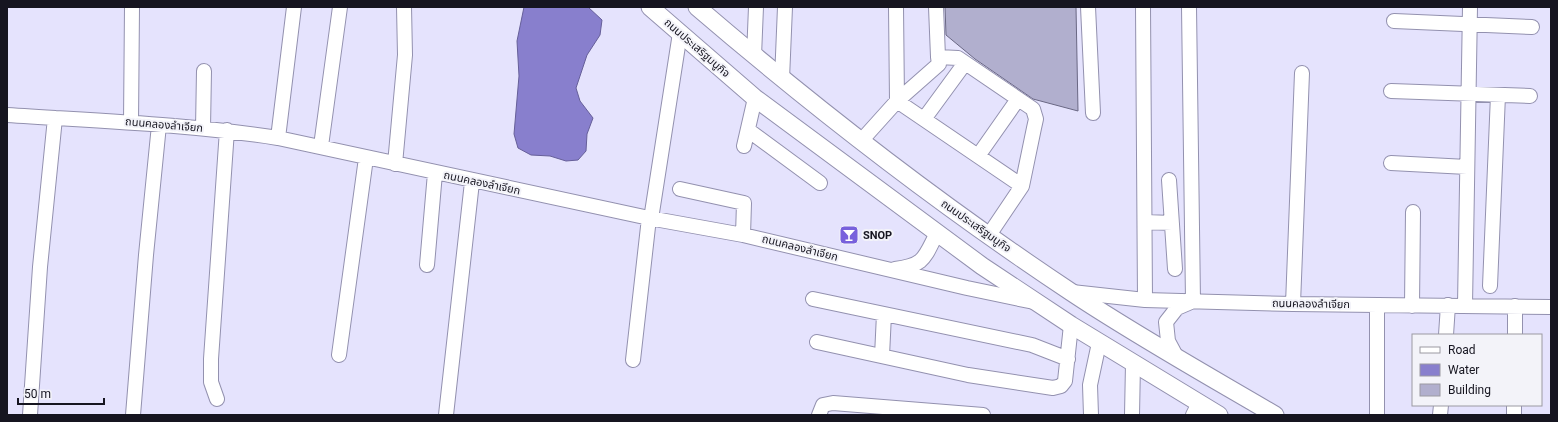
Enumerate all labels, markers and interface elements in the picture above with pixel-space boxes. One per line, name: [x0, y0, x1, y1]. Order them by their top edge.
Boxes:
street label: ถนนประเสริฐมนูกิจ: [662, 16, 733, 80]
street label: ถนนคลองลำเจียก: [125, 115, 203, 135]
street label: ถนนคลองลำเจียก: [442, 169, 522, 197]
street label: ถนนประเสริฐมนูกิจ: [938, 197, 1014, 255]
bar icon: SNOP: [838, 224, 860, 246]
place label: SNOP: [863, 229, 892, 242]
street label: ถนนคลองลำเจียก: [761, 232, 839, 264]
street label: ถนนคลองลำเจียก: [1272, 297, 1350, 311]
legend: [1412, 334, 1542, 406]
text: Road: [1448, 343, 1476, 357]
text: Water: [1448, 363, 1479, 377]
scale bar: [18, 380, 104, 406]
text: Building: [1448, 383, 1491, 397]
text: 50 m: [24, 387, 51, 401]

